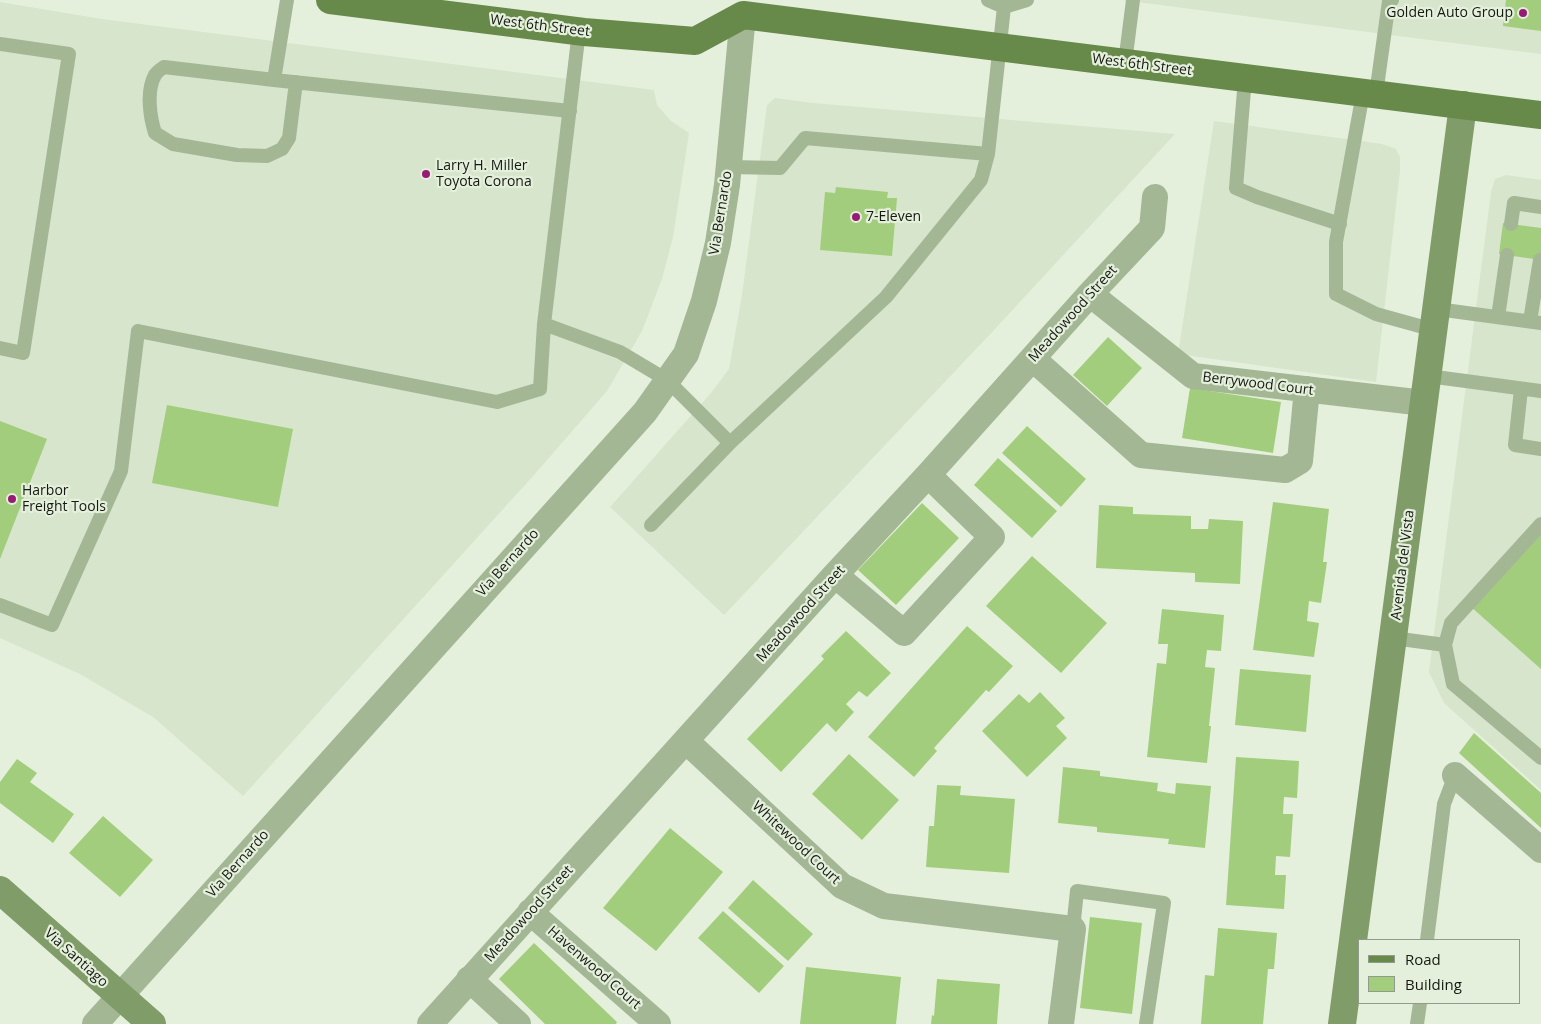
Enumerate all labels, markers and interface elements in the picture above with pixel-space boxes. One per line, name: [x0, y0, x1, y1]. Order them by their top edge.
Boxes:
place label: Golden Auto Group: [1386, 5, 1513, 21]
marker: Golden Auto Group: [1517, 7, 1529, 19]
street label: West 6th Street: [489, 12, 591, 40]
street label: West 6th Street: [1091, 51, 1193, 79]
place label: Larry H. Miller Toyota Corona: [436, 158, 532, 190]
marker: Larry H. Miller Toyota Corona: [420, 168, 432, 180]
street label: Via Bernardo: [706, 170, 736, 256]
place label: 7-Eleven: [866, 209, 921, 225]
marker: 7-Eleven: [850, 211, 862, 223]
street label: Meadowood Street: [1025, 262, 1121, 366]
street label: Berrywood Court: [1201, 369, 1315, 399]
place label: Harbor Freight Tools: [22, 483, 106, 516]
marker: Harbor Freight Tools: [6, 493, 18, 505]
street label: Avenida del Vista: [1388, 509, 1418, 621]
street label: Via Bernardo: [473, 526, 543, 600]
street label: Meadowood Street: [753, 562, 849, 666]
street label: Whitewood Court: [748, 798, 844, 888]
street label: Via Bernardo: [203, 827, 273, 901]
street label: Meadowood Street: [481, 862, 577, 966]
street label: Havenwood Court: [544, 923, 644, 1013]
street label: Via Santiago: [41, 925, 111, 991]
legend: [1358, 939, 1521, 1004]
text: Road: [1405, 949, 1441, 969]
text: Building: [1405, 974, 1462, 994]

